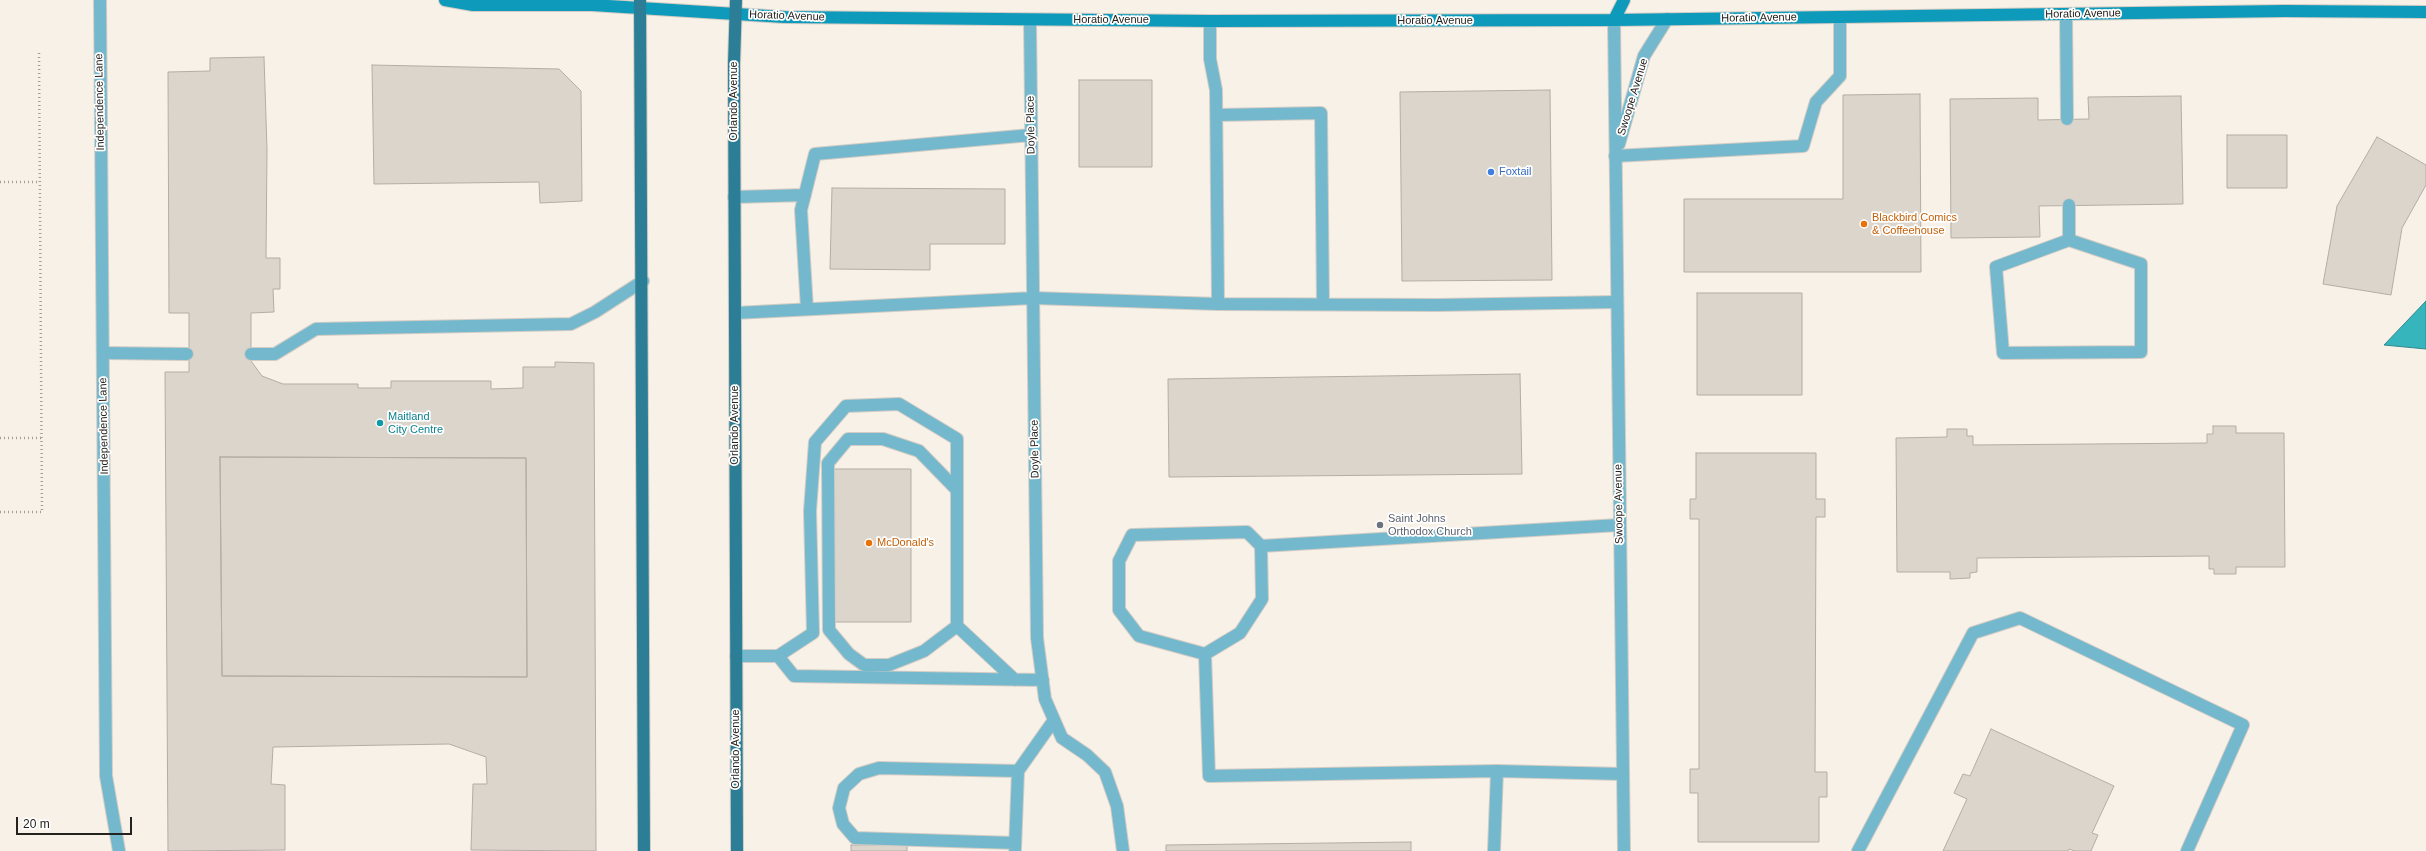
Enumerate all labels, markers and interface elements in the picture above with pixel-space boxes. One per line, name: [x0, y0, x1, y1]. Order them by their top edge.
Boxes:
street label: Horatio Avenue: [2045, 7, 2121, 21]
street label: Horatio Avenue: [749, 8, 825, 24]
street label: Horatio Avenue: [1721, 11, 1797, 25]
street label: Horatio Avenue: [1073, 13, 1149, 27]
street label: Horatio Avenue: [1397, 14, 1473, 28]
street label: Independence Lane: [93, 53, 107, 151]
street label: Swoope Avenue: [1615, 57, 1651, 137]
street label: Orlando Avenue: [727, 61, 741, 141]
street label: Doyle Place: [1024, 96, 1038, 154]
place label: Foxtail: [1499, 165, 1531, 179]
marker: Foxtail: [1486, 167, 1496, 177]
place label: Blackbird Comics & Coffeehouse: [1872, 211, 1957, 237]
marker: Blackbird Comics & Coffeehouse: [1859, 219, 1869, 229]
street label: Independence Lane: [97, 377, 111, 475]
street label: Orlando Avenue: [728, 385, 742, 465]
place label: Maitland City Centre: [388, 410, 443, 436]
marker: Maitland City Centre: [375, 418, 385, 428]
street label: Doyle Place: [1028, 420, 1042, 478]
street label: Swoope Avenue: [1612, 464, 1626, 544]
place label: Saint Johns Orthodox Church: [1388, 512, 1472, 538]
marker: Saint Johns Orthodox Church: [1375, 520, 1385, 530]
place label: McDonald's: [877, 536, 934, 550]
marker: McDonald's: [864, 538, 874, 548]
street label: Orlando Avenue: [729, 709, 743, 789]
scale bar: [18, 809, 134, 835]
text: 20 m: [23, 817, 50, 831]

